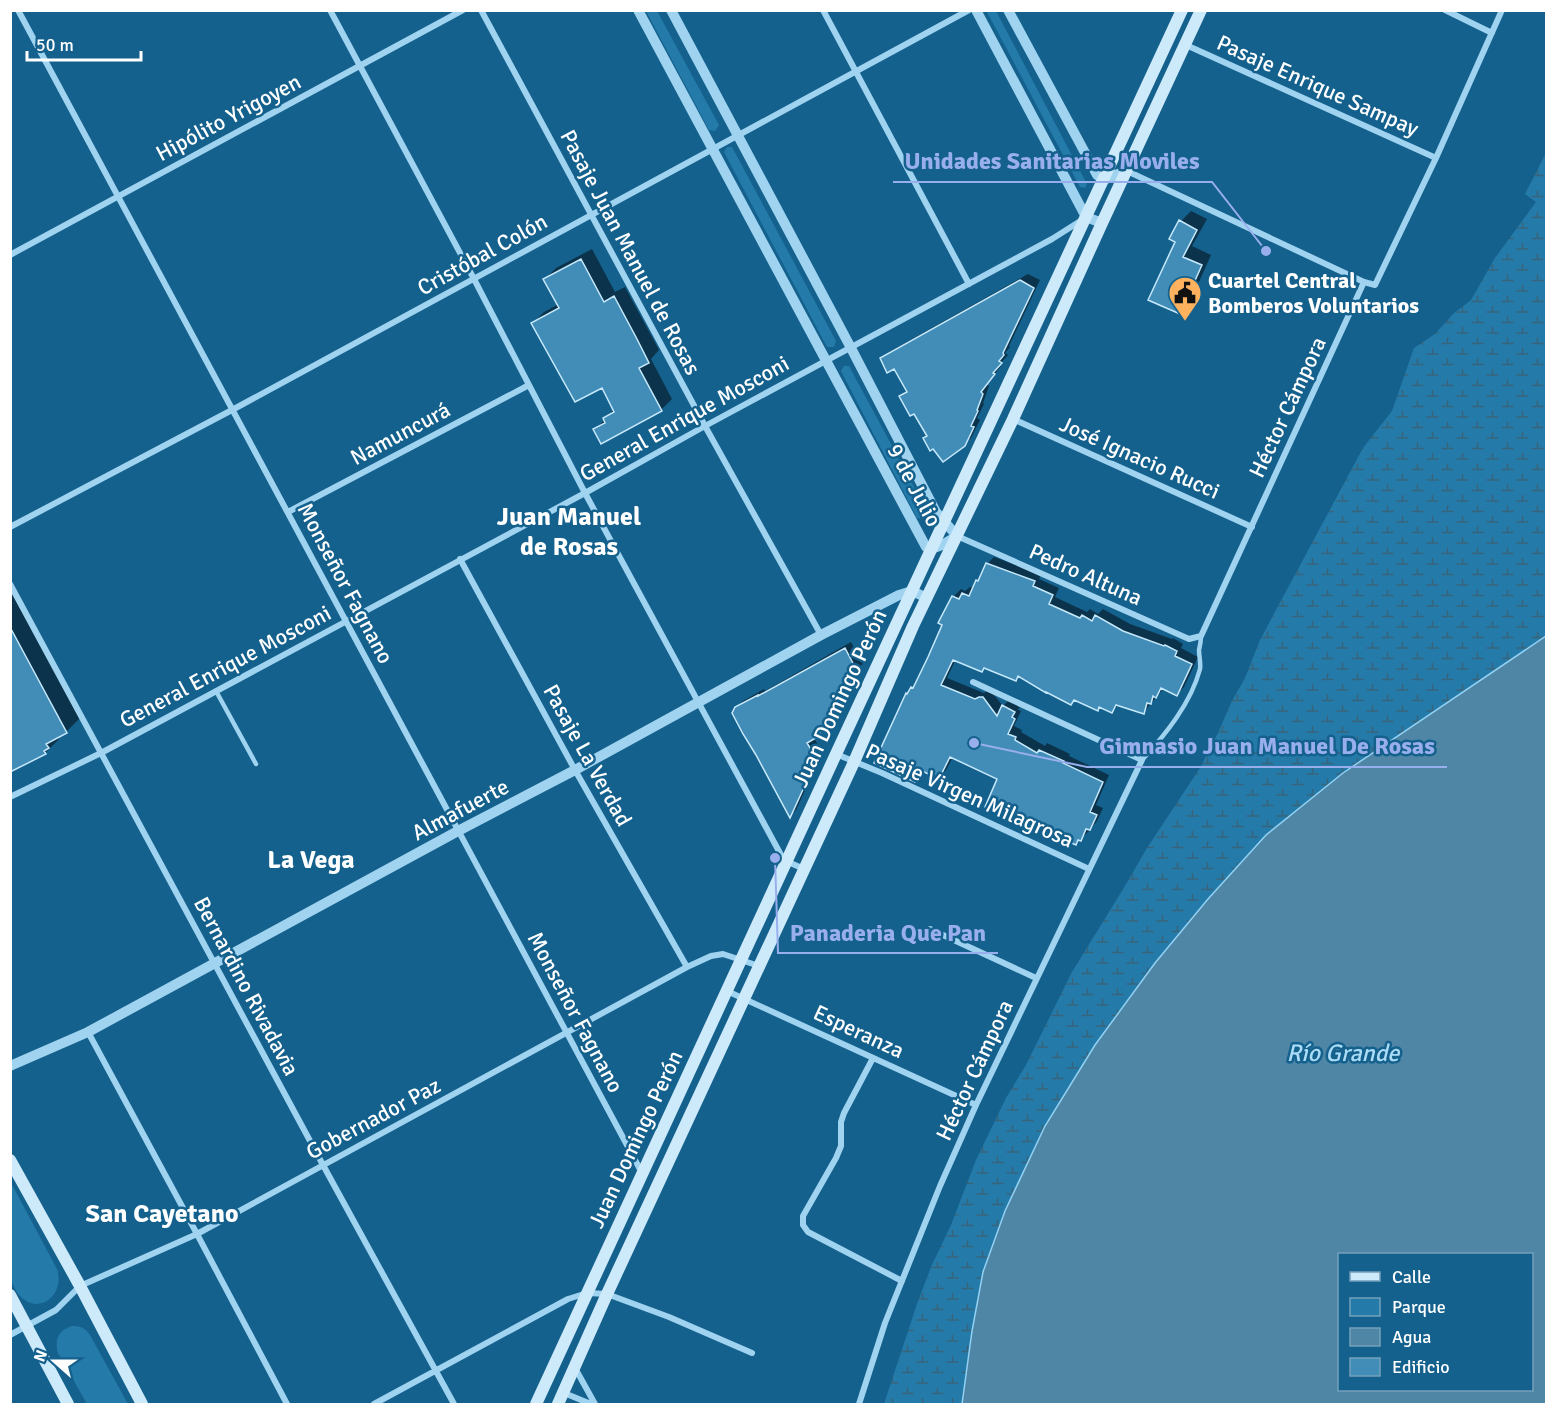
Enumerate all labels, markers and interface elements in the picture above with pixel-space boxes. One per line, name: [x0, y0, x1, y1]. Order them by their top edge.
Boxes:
scale bar: [27, 24, 141, 62]
street label: Pasaje Enrique Sampay: [1213, 29, 1424, 142]
text: 50 m: [36, 34, 74, 56]
street label: Hipólito Yrigoyen: [151, 68, 305, 167]
street label: Pasaje Juan Manuel de Rosas: [554, 125, 707, 379]
callout: Unidades Sanitarias Moviles: [893, 140, 1212, 182]
text: Unidades Sanitarias Moviles: [904, 146, 1200, 176]
street label: Cristóbal Colón: [412, 208, 552, 301]
place label: Cuartel Central Bomberos Voluntarios: [1208, 267, 1419, 319]
public building icon: Cuartel Central Bomberos Voluntarios: [1167, 275, 1203, 322]
street label: Héctor Cámpora: [1243, 333, 1332, 482]
street label: General Enrique Mosconi: [575, 350, 794, 487]
street label: Namuncurá: [346, 396, 455, 471]
street label: José Ignacio Rucci: [1056, 410, 1224, 505]
street label: 9 de Julio: [882, 439, 948, 531]
street label: Monseñor Fagnano: [292, 498, 399, 668]
district label: Juan Manuel de Rosas: [497, 501, 641, 563]
street label: Pedro Altuna: [1025, 538, 1146, 611]
street label: General Enrique Mosconi: [115, 599, 335, 734]
street label: Juan Domingo Perón: [786, 605, 892, 791]
street label: Pasaje La Verdad: [537, 680, 638, 831]
callout: Gimnasio Juan Manuel De Rosas: [1087, 725, 1447, 767]
text: Gimnasio Juan Manuel De Rosas: [1099, 731, 1435, 761]
street label: Pasaje Virgen Milagrosa: [862, 737, 1078, 853]
street label: Almafuerte: [407, 773, 513, 846]
district label: La Vega: [267, 844, 355, 876]
street label: Bernardino Rivadavia: [188, 892, 305, 1080]
callout: Panaderia Que Pan: [778, 911, 998, 953]
text: Panaderia Que Pan: [790, 918, 986, 948]
street label: Monseñor Fagnano: [522, 927, 629, 1097]
street label: Héctor Cámpora: [930, 996, 1019, 1145]
street label: Esperanza: [809, 999, 908, 1064]
water label: Río Grande: [1287, 1038, 1400, 1068]
street label: Juan Domingo Perón: [582, 1046, 688, 1232]
street label: Gobernador Paz: [301, 1072, 445, 1165]
district label: San Cayetano: [86, 1198, 238, 1230]
legend: [1338, 1253, 1533, 1391]
text: Calle: [1392, 1266, 1431, 1288]
text: Parque: [1392, 1296, 1446, 1318]
text: Agua: [1392, 1326, 1431, 1348]
north arrow: [24, 1331, 84, 1391]
text: N: [30, 1347, 52, 1365]
text: Edificio: [1392, 1356, 1450, 1378]

